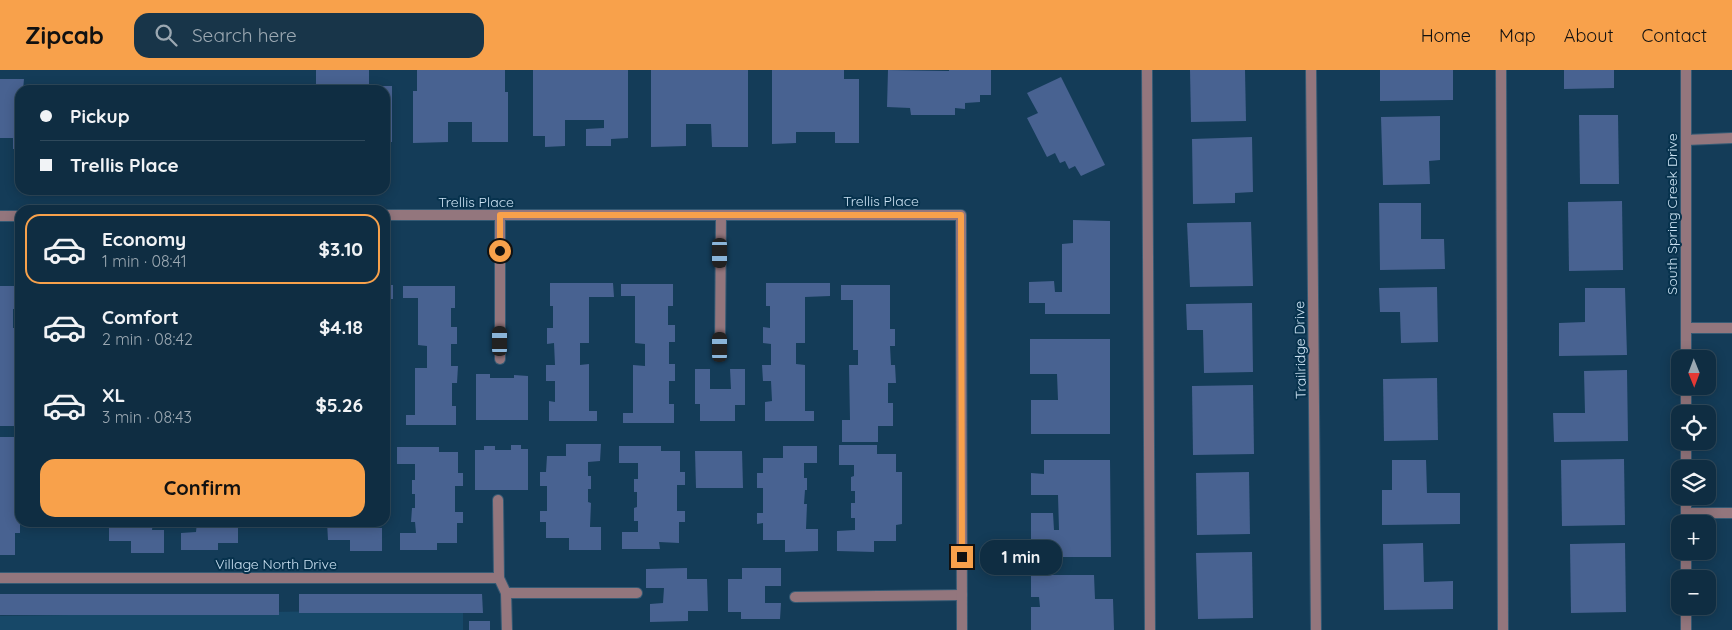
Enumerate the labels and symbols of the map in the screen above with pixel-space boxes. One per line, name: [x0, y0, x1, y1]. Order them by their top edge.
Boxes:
street label: South Spring Creek Drive: [1663, 133, 1681, 295]
street label: Trellis Place: [843, 192, 919, 210]
street label: Trellis Place: [438, 193, 514, 211]
car: [712, 238, 727, 268]
route start: [489, 240, 511, 262]
street label: Trailridge Drive: [1290, 301, 1310, 399]
car: [492, 326, 507, 356]
car: [712, 332, 727, 362]
north arrow: [1671, 350, 1716, 395]
callout: 1 min: [980, 540, 1062, 574]
route end: [951, 546, 973, 568]
street label: Village North Drive: [215, 555, 337, 573]

